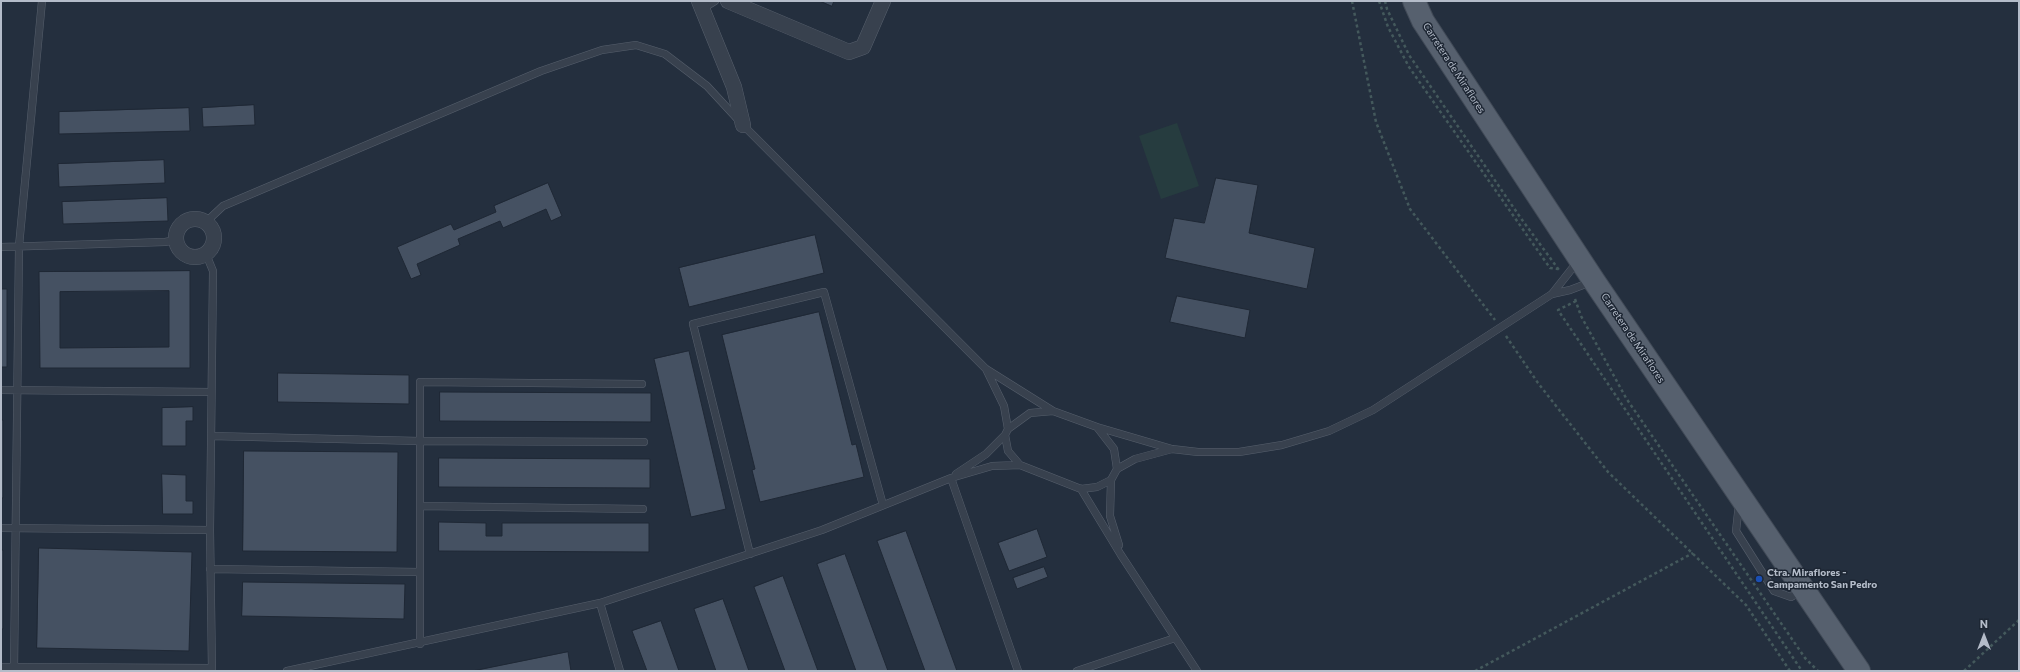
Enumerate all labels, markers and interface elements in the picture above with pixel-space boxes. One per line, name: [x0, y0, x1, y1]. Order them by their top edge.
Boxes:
street label: Carretera de Miraflores: [1420, 20, 1488, 116]
street label: Carretera de Miraflores: [1598, 291, 1668, 385]
place label: Ctra. Miraflores - Campamento San Pedro: [1767, 567, 1877, 590]
marker: Ctra. Miraflores - Campamento San Pedro: [1754, 574, 1764, 584]
north arrow: [1964, 616, 2004, 656]
text: N: [1980, 617, 1988, 630]

